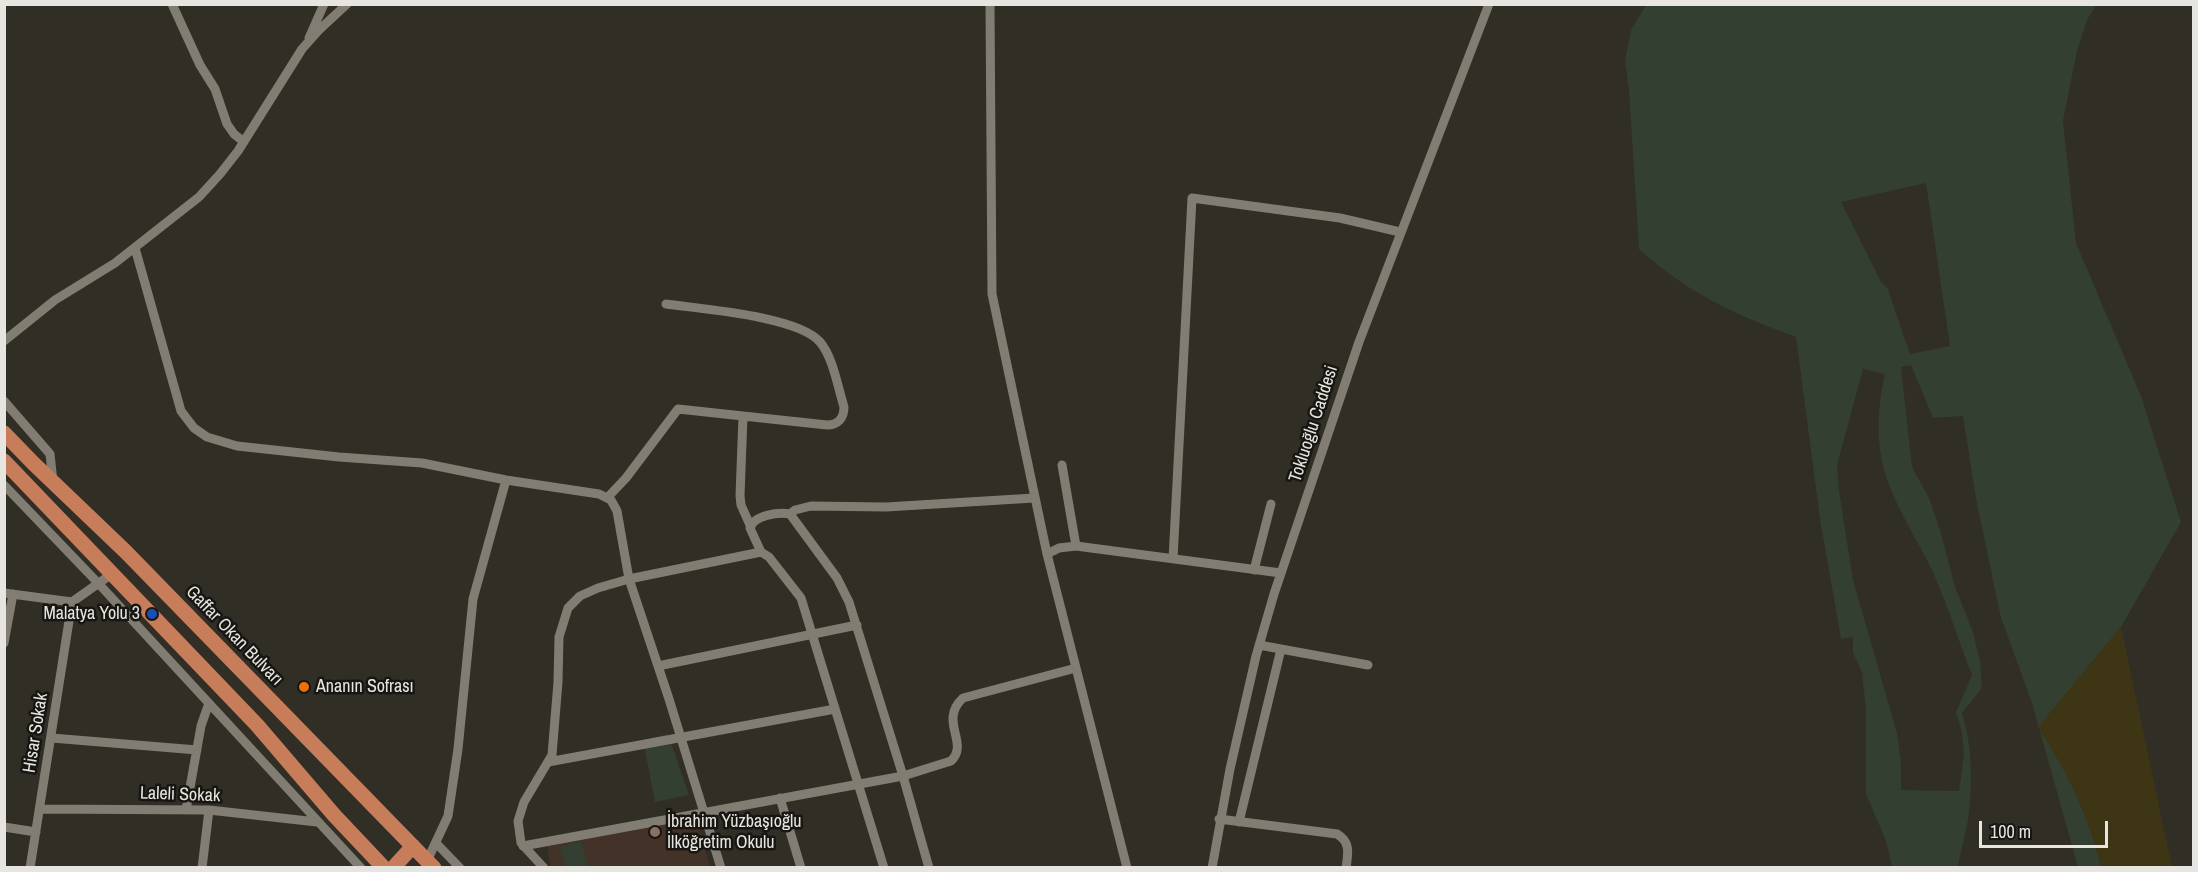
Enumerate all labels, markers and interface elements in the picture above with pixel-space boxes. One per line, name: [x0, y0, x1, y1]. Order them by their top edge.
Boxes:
street label: Tokluoğlu Caddesi: [1285, 363, 1343, 485]
street label: Gaffar Okan Bulvarı: [181, 582, 287, 690]
place label: Malatya Yolu 3: [44, 603, 140, 625]
marker: Malatya Yolu 3: [145, 607, 159, 621]
place label: Ananın Sofrası: [316, 676, 414, 698]
marker: Ananın Sofrası: [297, 680, 311, 694]
street label: Hisar Sokak: [19, 692, 53, 774]
street label: Laleli Sokak: [139, 783, 221, 807]
scale bar: [1982, 809, 2111, 847]
place label: İbrahim Yüzbaşıoğlu İlköğretim Okulu: [667, 811, 802, 854]
text: 100 m: [1990, 819, 2031, 844]
marker: İbrahim Yüzbaşıoğlu İlköğretim Okulu: [648, 825, 662, 839]

